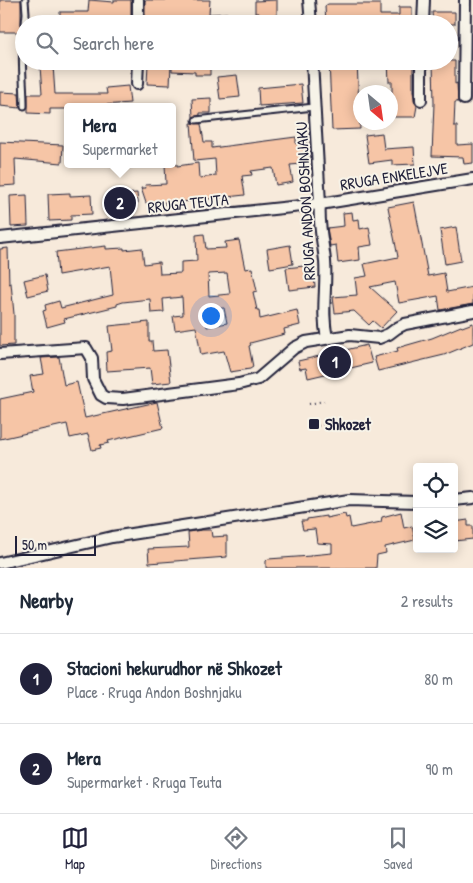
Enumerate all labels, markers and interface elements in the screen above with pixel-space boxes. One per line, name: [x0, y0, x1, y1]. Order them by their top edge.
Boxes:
search box: [15, 15, 458, 70]
icon: search: [33, 29, 61, 57]
text: Search here: [73, 30, 154, 56]
north arrow: [353, 85, 398, 130]
popup: [64, 103, 176, 168]
text: Mera: [83, 112, 116, 138]
street label: RRUGA ANDON BOSHNJAKU: [290, 121, 320, 281]
text: Supermarket: [83, 138, 157, 160]
street label: RRUGA ENKELEJVE: [339, 157, 449, 195]
pin: 2: [104, 184, 136, 222]
street label: RRUGA TEUTA: [146, 188, 230, 218]
your location: [198, 303, 224, 329]
pin: 1: [319, 343, 351, 381]
place label: Shkozet: [325, 413, 371, 435]
marker: Shkozet: [307, 417, 321, 431]
map controls: [413, 463, 458, 553]
button: locate: [413, 463, 458, 508]
button: layers: [413, 508, 458, 553]
scale bar: [15, 533, 96, 556]
text: 50 m: [22, 535, 47, 554]
text: Nearby: [20, 586, 73, 615]
text: 2 results: [401, 590, 453, 612]
text: Stacioni hekurudhor në Shkozet: [67, 655, 282, 681]
text: 1: [33, 668, 39, 690]
text: 80 m: [424, 668, 453, 690]
text: Place · Rruga Andon Boshnjaku: [67, 681, 242, 703]
text: Mera: [67, 745, 101, 771]
text: 2: [32, 758, 40, 780]
text: 90 m: [425, 758, 453, 780]
text: Supermarket · Rruga Teuta: [67, 771, 221, 793]
tab: Map: [61, 824, 89, 873]
tab: Directions: [210, 824, 262, 873]
tab: Saved: [384, 824, 412, 873]

